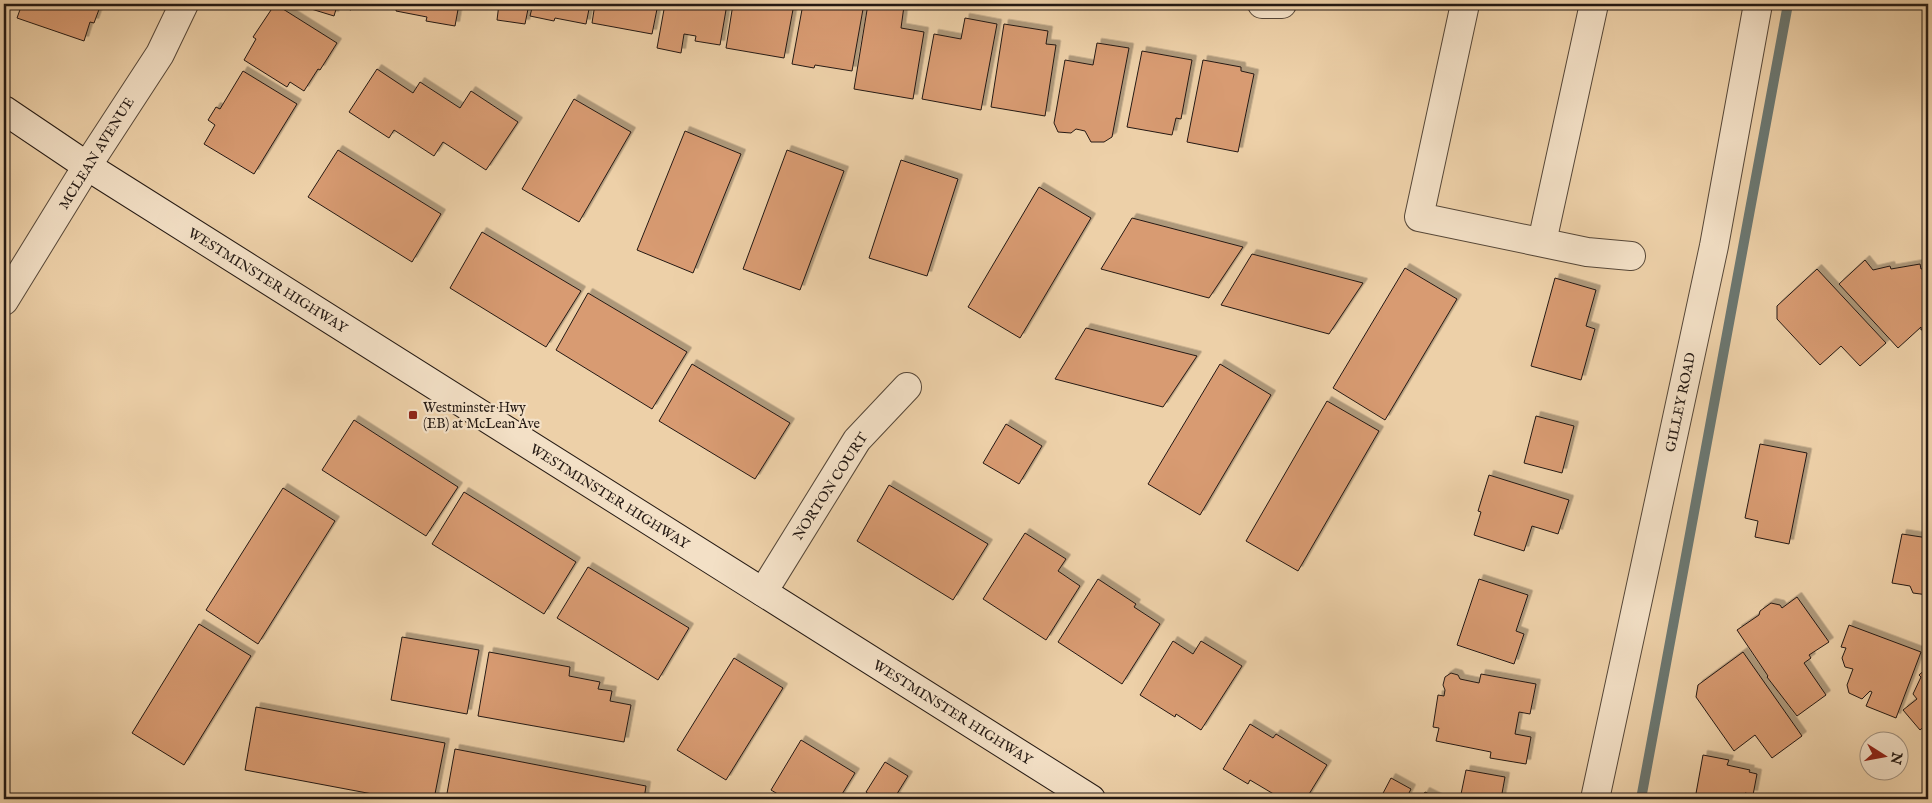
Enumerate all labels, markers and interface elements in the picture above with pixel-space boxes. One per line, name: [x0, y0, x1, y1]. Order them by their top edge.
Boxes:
street label: MCLEAN AVENUE: [55, 94, 139, 213]
street label: WESTMINSTER HIGHWAY: [184, 224, 352, 338]
street label: GILLEY ROAD: [1662, 351, 1700, 454]
place label: Westminster Hwy (EB) at McLean Ave: [423, 399, 541, 433]
marker: Westminster Hwy (EB) at McLean Ave: [407, 409, 419, 421]
street label: NORTON COURT: [789, 429, 873, 544]
street label: WESTMINSTER HIGHWAY: [526, 440, 694, 554]
street label: WESTMINSTER HIGHWAY: [869, 656, 1037, 770]
north arrow: [1860, 730, 1910, 780]
text: N: [1886, 750, 1906, 766]

